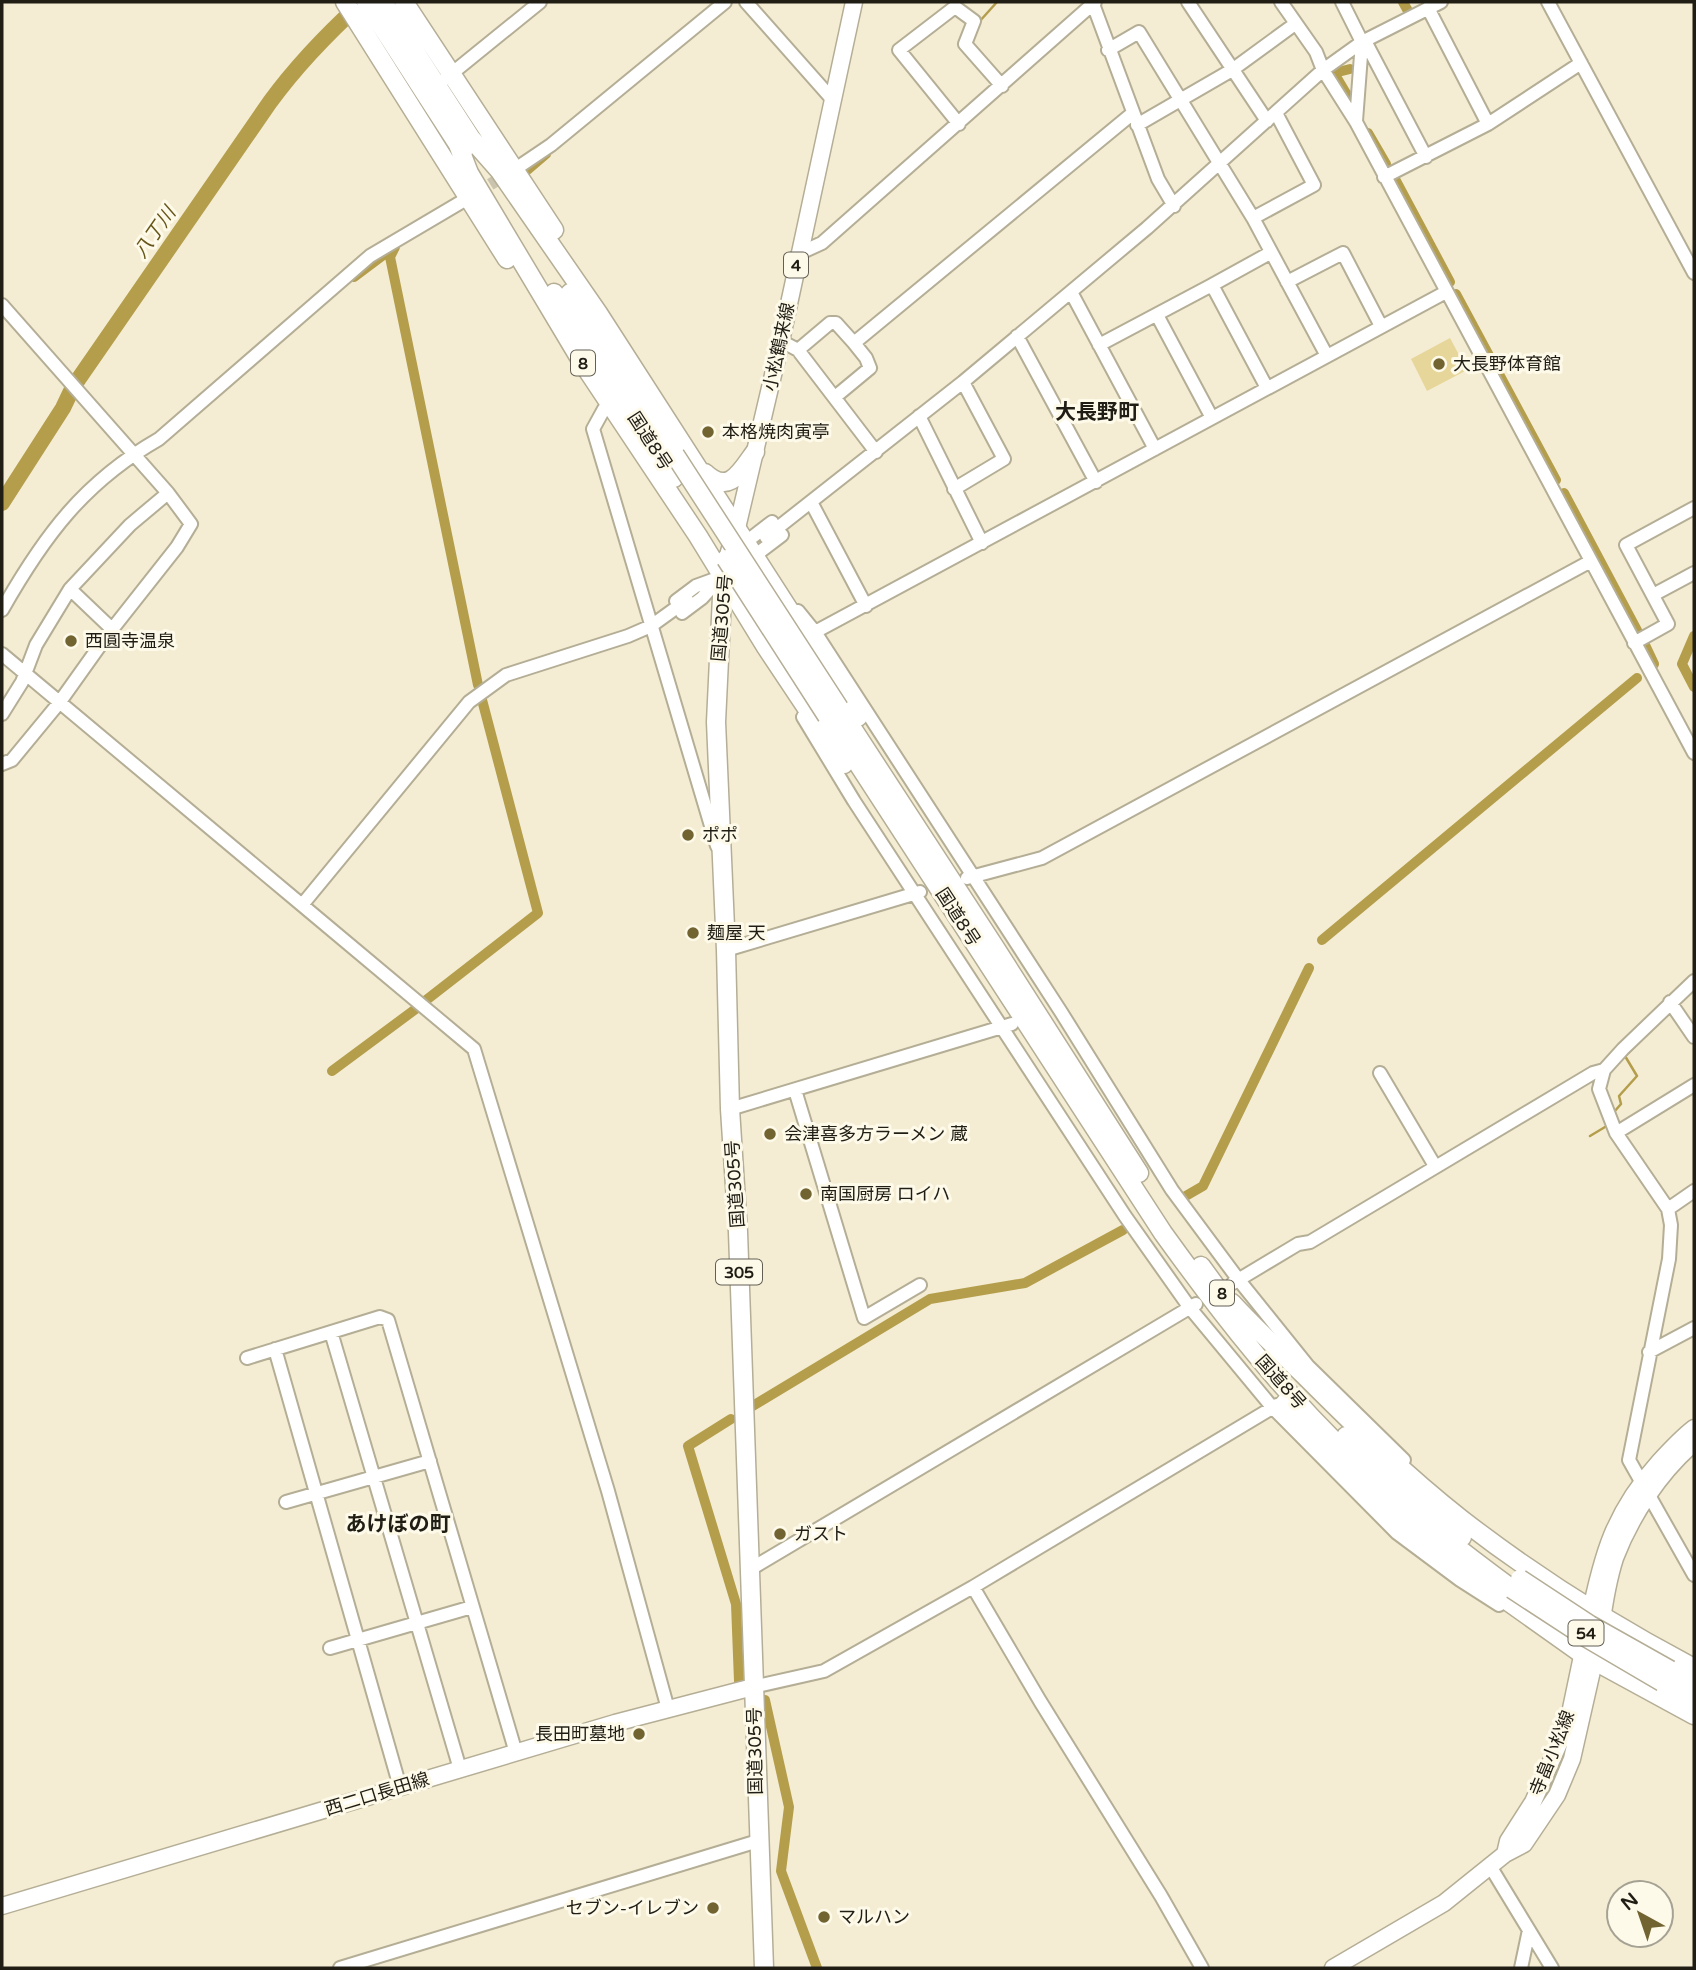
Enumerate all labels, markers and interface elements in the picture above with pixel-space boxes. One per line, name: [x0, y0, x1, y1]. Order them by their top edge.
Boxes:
water label: 八丁川: [129, 201, 181, 262]
road number: 4: [784, 252, 808, 278]
street label: 小松鶴来線: [759, 301, 799, 393]
road number: 8: [571, 350, 595, 376]
place label: 大長野体育館: [1453, 353, 1561, 375]
marker: 大長野体育館: [1431, 356, 1447, 372]
district label: 大長野町: [1055, 400, 1139, 425]
street label: 国道8号: [623, 408, 677, 474]
place label: 本格焼肉寅亭: [722, 421, 830, 443]
marker: 本格焼肉寅亭: [700, 424, 716, 440]
street label: 国道305号: [707, 573, 737, 663]
place label: 西圓寺温泉: [85, 630, 175, 652]
marker: 西圓寺温泉: [63, 633, 79, 649]
place label: ポポ: [702, 824, 738, 846]
marker: ポポ: [680, 827, 696, 843]
street label: 国道8号: [931, 884, 985, 950]
place label: 麺屋 天: [707, 922, 766, 944]
marker: 麺屋 天: [685, 925, 701, 941]
place label: 会津喜多方ラーメン 蔵: [784, 1123, 968, 1145]
marker: 会津喜多方ラーメン 蔵: [762, 1126, 778, 1142]
street label: 国道305号: [721, 1139, 749, 1229]
place label: 南国厨房 ロイハ: [820, 1183, 950, 1205]
marker: 南国厨房 ロイハ: [798, 1186, 814, 1202]
road number: 305: [716, 1260, 762, 1284]
road number: 8: [1210, 1280, 1234, 1306]
street label: 国道8号: [1251, 1350, 1311, 1414]
district label: あけぼの町: [346, 1512, 451, 1537]
place label: ガスト: [794, 1523, 848, 1545]
marker: ガスト: [772, 1526, 788, 1542]
road number: 54: [1568, 1620, 1604, 1646]
street label: 国道305号: [743, 1707, 767, 1795]
street label: 寺畠小松線: [1525, 1707, 1579, 1799]
place label: 長田町墓地: [535, 1723, 625, 1745]
marker: 長田町墓地: [631, 1726, 647, 1742]
street label: 西二口長田線: [322, 1768, 432, 1820]
north arrow: [1605, 1879, 1675, 1949]
text: N: [1617, 1888, 1643, 1915]
place label: セブン-イレブン: [566, 1897, 699, 1919]
marker: セブン-イレブン: [705, 1900, 721, 1916]
place label: マルハン: [838, 1906, 910, 1928]
marker: マルハン: [816, 1909, 832, 1925]

